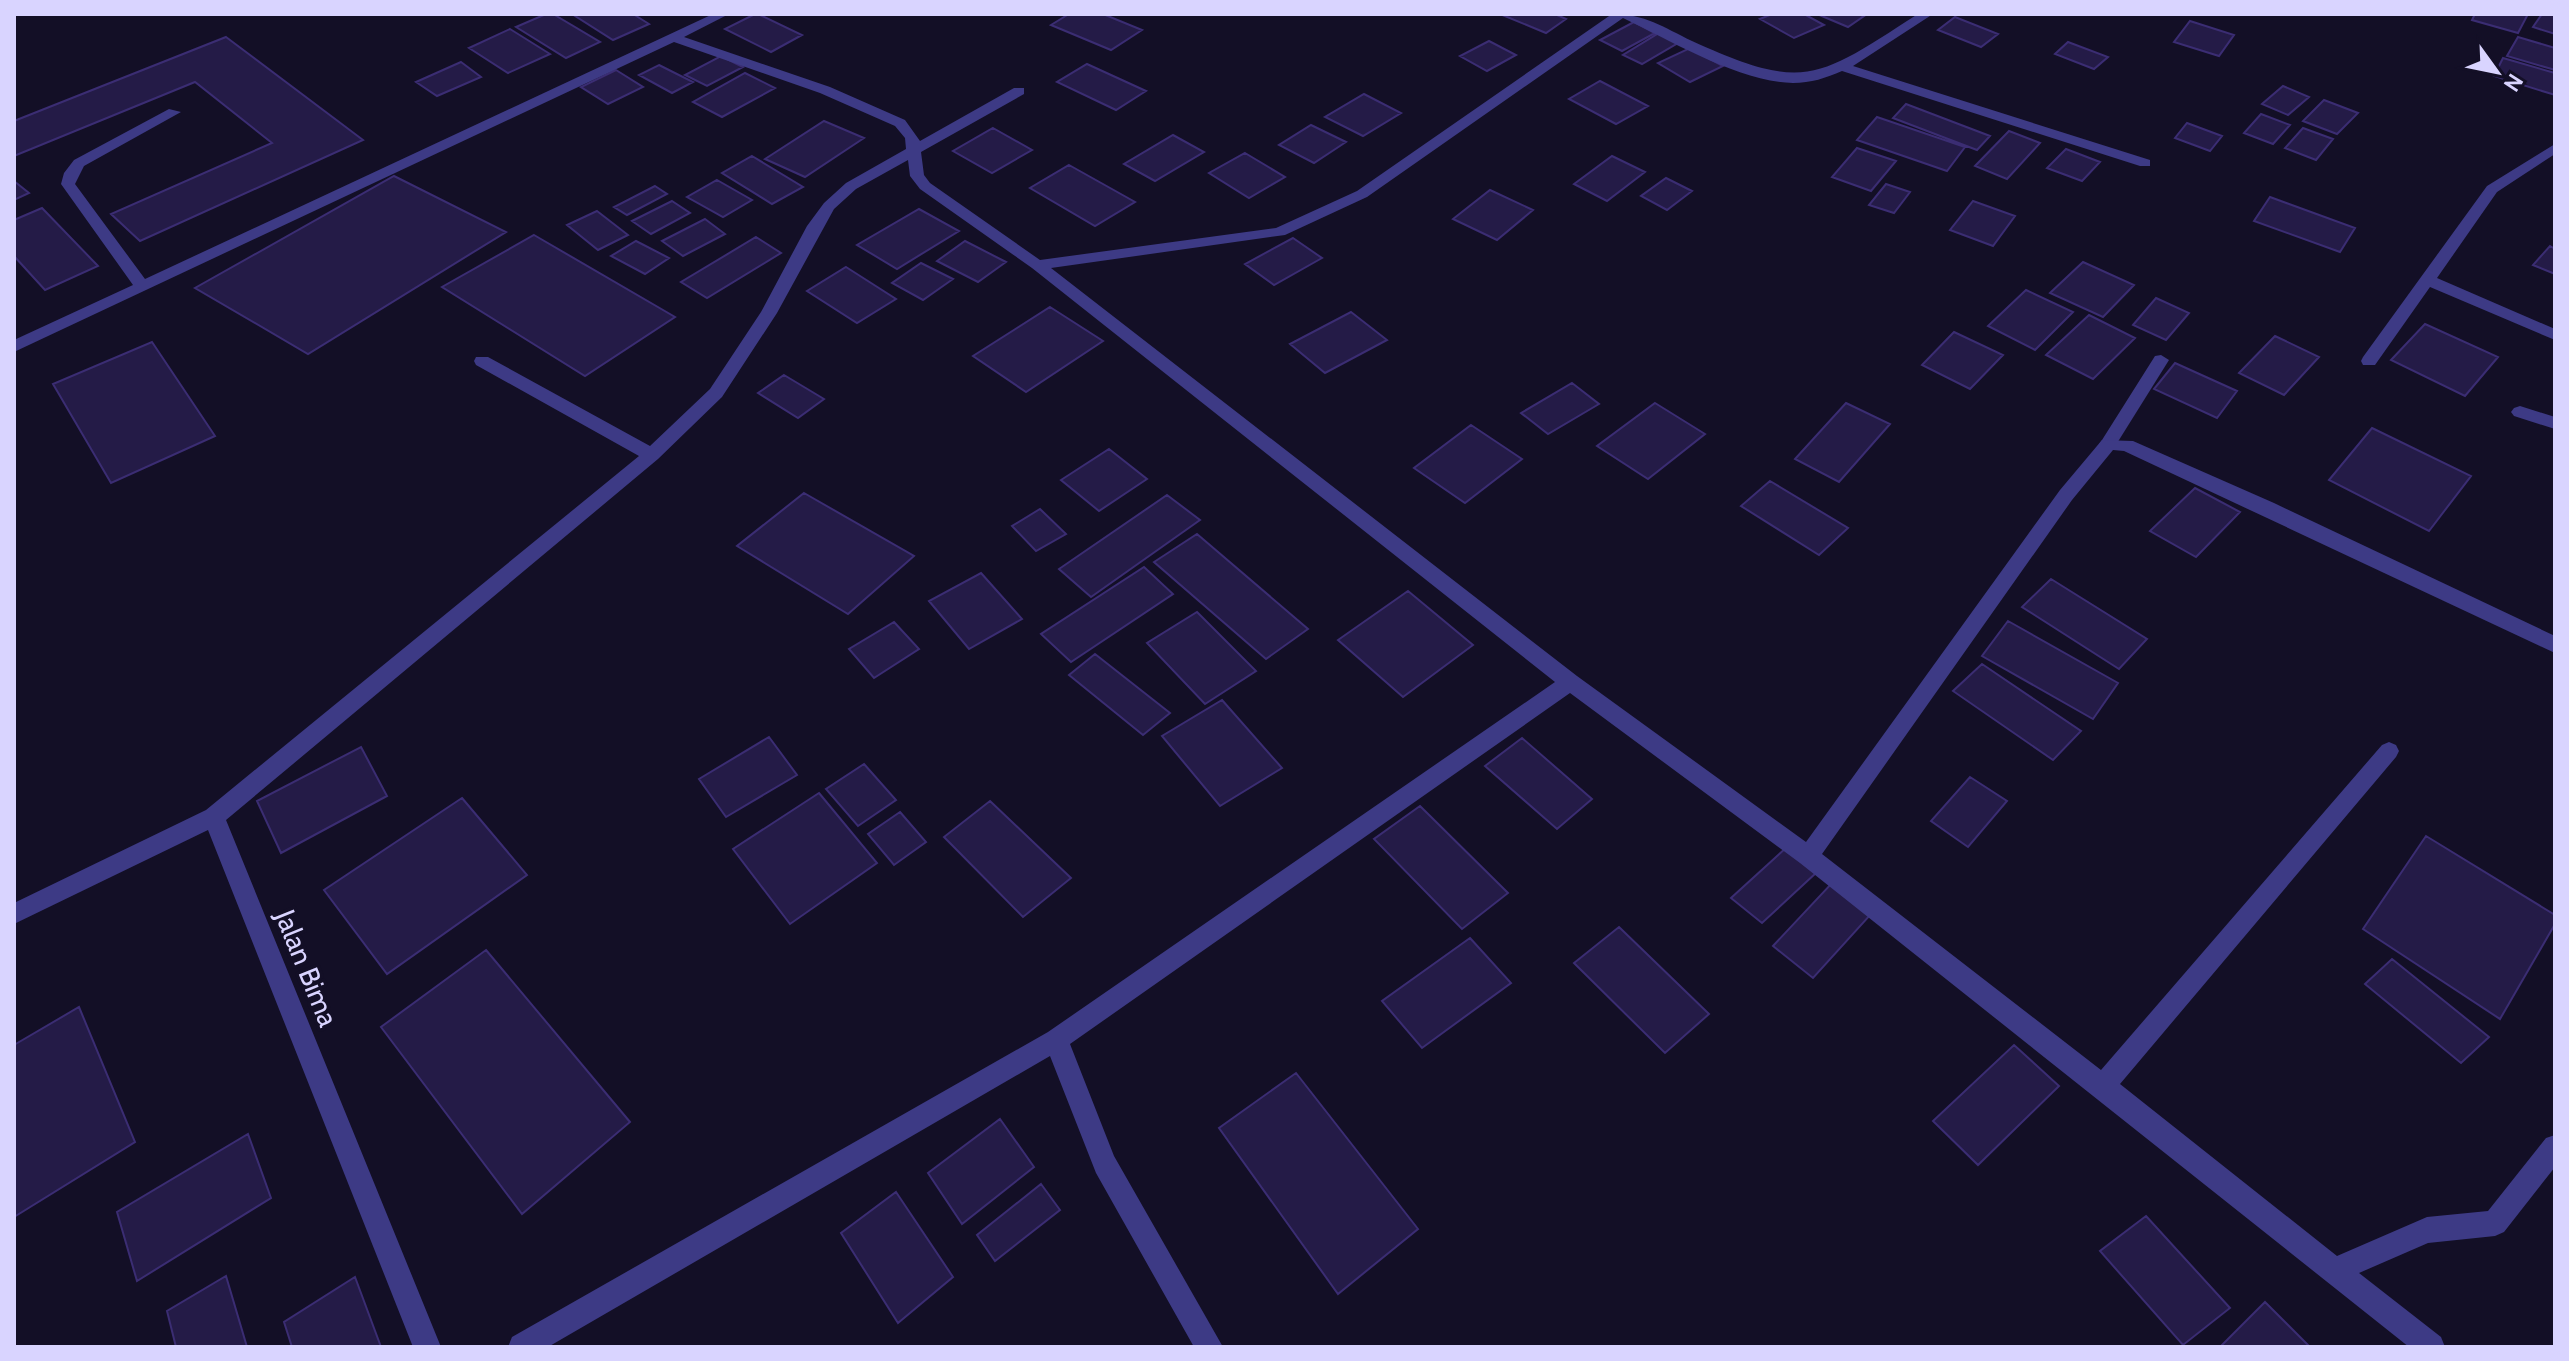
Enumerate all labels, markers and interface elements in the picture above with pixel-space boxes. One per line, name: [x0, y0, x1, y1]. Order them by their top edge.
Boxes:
north arrow: [2457, 32, 2537, 112]
text: N: [2498, 69, 2529, 96]
street label: Jalan Bima: [268, 904, 346, 1032]

